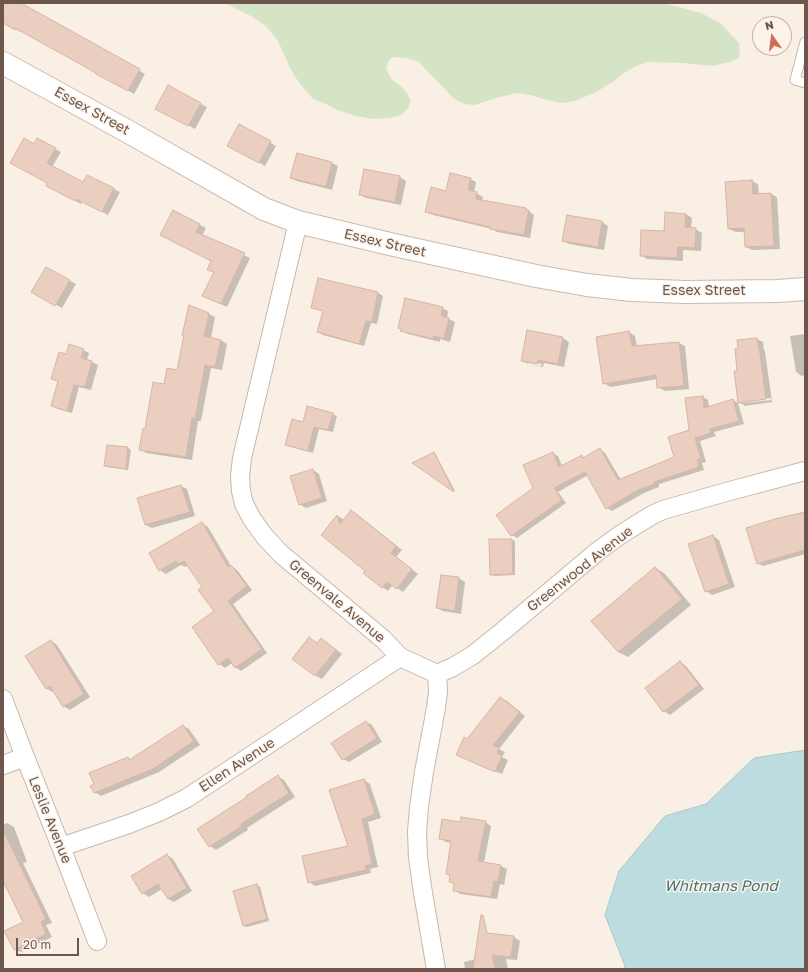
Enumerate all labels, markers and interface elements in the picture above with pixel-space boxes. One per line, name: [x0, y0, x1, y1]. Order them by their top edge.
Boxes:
north arrow: [752, 16, 792, 56]
text: N: [764, 18, 775, 32]
street label: Essex Street: [51, 83, 133, 139]
street label: Essex Street: [342, 225, 428, 261]
street label: Essex Street: [662, 283, 746, 299]
street label: Greenwood Avenue: [524, 523, 636, 615]
street label: Greenvale Avenue: [285, 556, 389, 646]
street label: Ellen Avenue: [196, 734, 278, 796]
street label: Leslie Avenue: [25, 774, 75, 866]
water label: Whitmans Pond: [664, 877, 778, 895]
scale bar: [18, 930, 81, 956]
text: 20 m: [23, 937, 51, 952]

